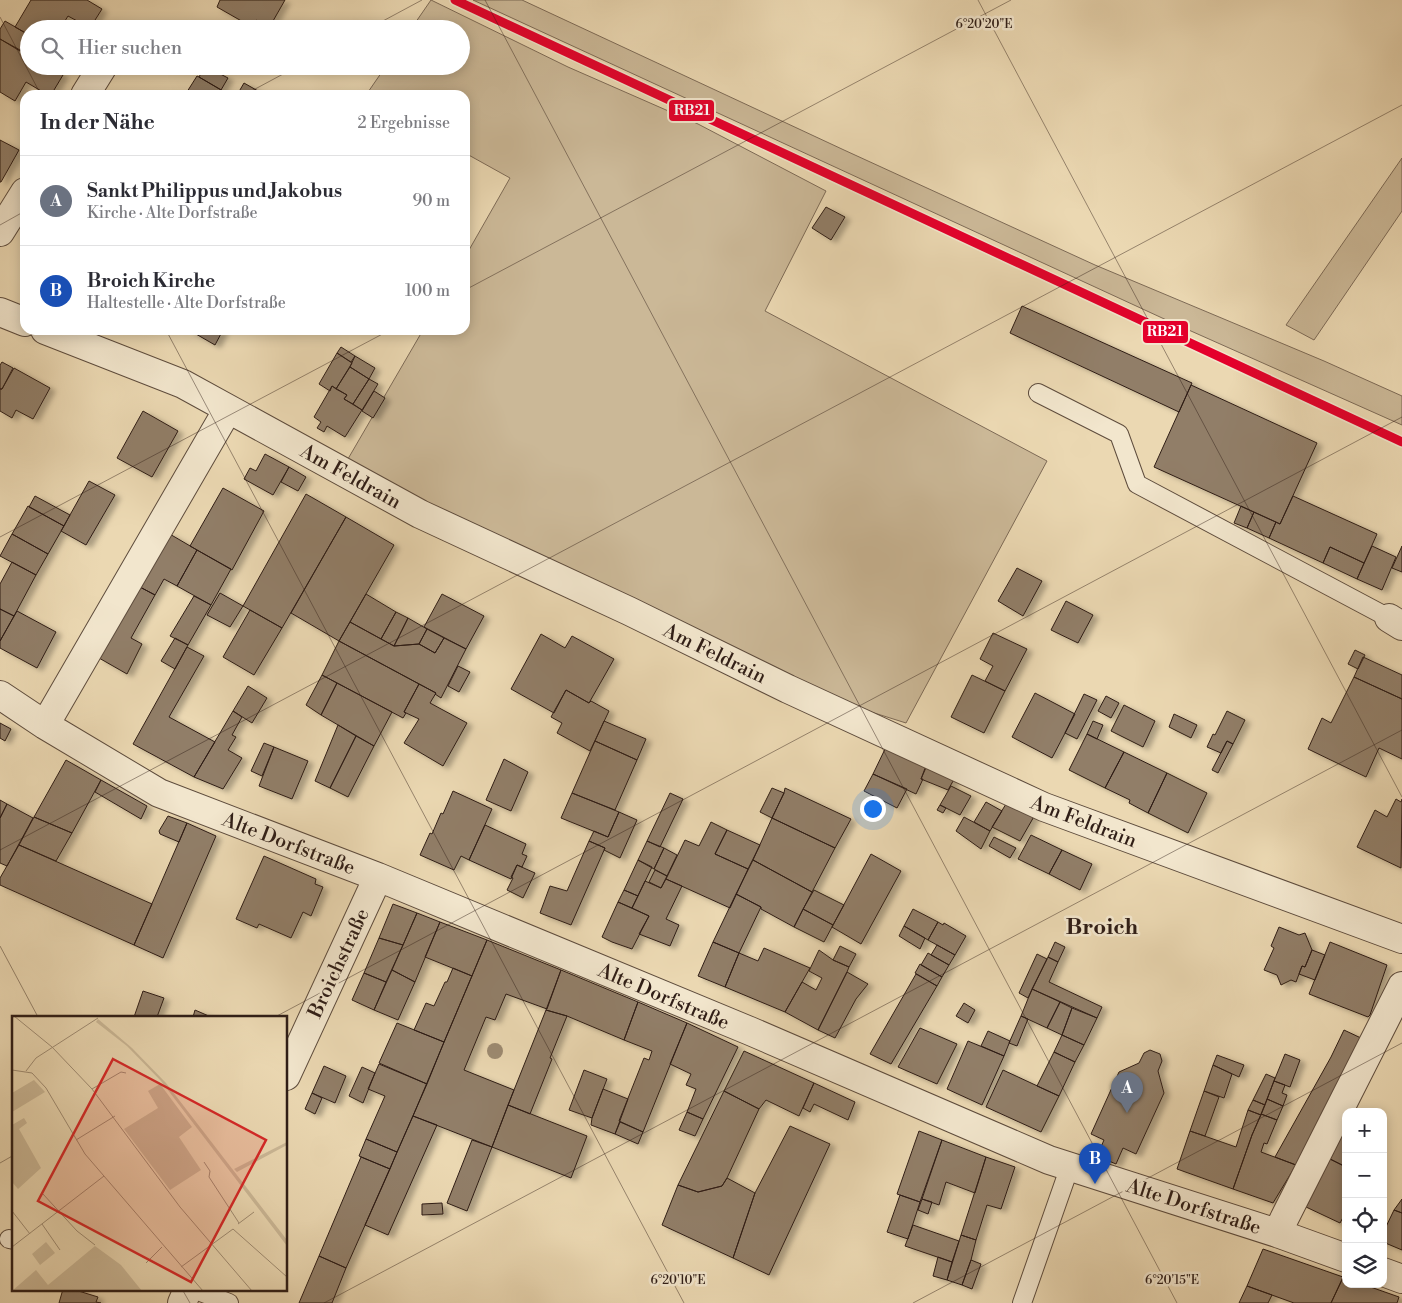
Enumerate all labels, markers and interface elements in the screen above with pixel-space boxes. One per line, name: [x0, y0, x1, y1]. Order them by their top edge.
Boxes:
text: 6°20'20"E: [956, 17, 1012, 32]
search box: [20, 20, 470, 75]
icon: search: [38, 34, 66, 62]
text: Hier suchen: [78, 36, 182, 60]
line badge: RB21: [668, 99, 715, 122]
text: RB21: [674, 102, 711, 120]
text: In der Nähe: [40, 110, 155, 136]
text: 2 Ergebnisse: [358, 113, 450, 133]
text: Sankt Philippus und Jakobus: [87, 179, 342, 203]
text: A: [50, 191, 62, 211]
text: 90 m: [412, 191, 450, 211]
text: Kirche · Alte Dorfstraße: [87, 203, 258, 223]
text: Broich Kirche: [87, 269, 215, 293]
text: B: [50, 281, 62, 301]
text: 100 m: [405, 281, 450, 301]
text: Haltestelle · Alte Dorfstraße: [87, 293, 286, 313]
line badge: RB21: [1142, 320, 1189, 344]
text: RB21: [1147, 323, 1184, 341]
street label: Am Feldrain: [294, 439, 405, 515]
street label: Am Feldrain: [658, 618, 770, 690]
street label: Am Feldrain: [1026, 790, 1140, 854]
your location: [860, 796, 886, 822]
street label: Alte Dorfstraße: [218, 807, 358, 881]
street label: Broichstraße: [303, 905, 376, 1023]
district label: Broich: [1066, 914, 1139, 941]
street label: Alte Dorfstraße: [593, 958, 733, 1036]
inset map: [12, 1016, 288, 1290]
pin: A: [1111, 1072, 1143, 1113]
map controls: [1342, 1108, 1387, 1288]
button: +: [1342, 1108, 1387, 1153]
pin: B: [1079, 1143, 1111, 1184]
button: −: [1342, 1153, 1387, 1198]
street label: Alte Dorfstraße: [1122, 1174, 1264, 1241]
button: locate: [1342, 1198, 1387, 1243]
button: layers: [1342, 1243, 1387, 1288]
text: 6°20'10"E: [651, 1273, 705, 1288]
text: 6°20'15"E: [1145, 1273, 1199, 1288]

